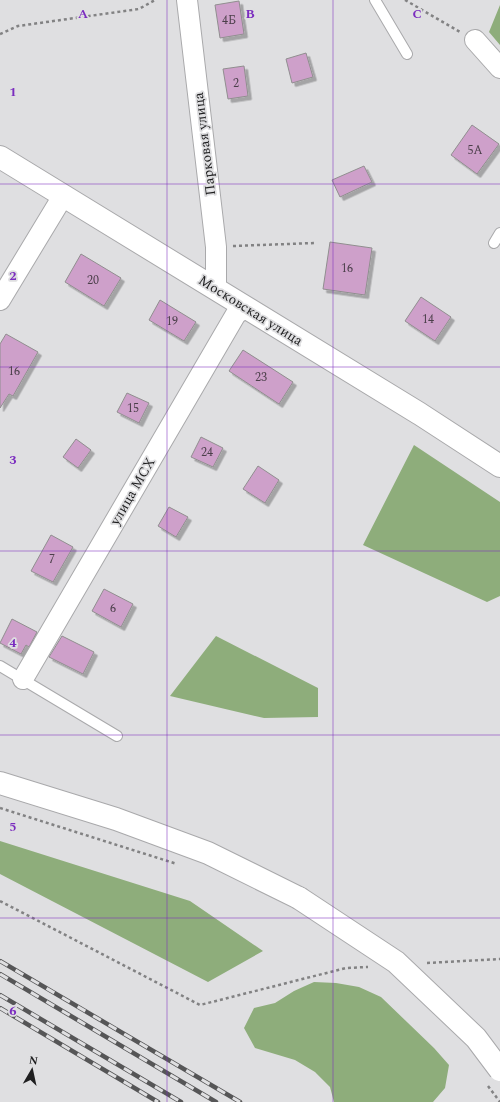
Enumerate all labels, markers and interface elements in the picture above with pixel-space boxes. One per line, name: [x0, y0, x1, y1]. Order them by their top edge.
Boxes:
text: A: [78, 4, 88, 24]
text: B: [245, 4, 255, 24]
text: C: [412, 4, 422, 24]
house number: 4Б: [222, 11, 236, 30]
house number: 2: [233, 74, 239, 93]
text: 1: [9, 82, 17, 102]
street label: Парковая улица: [188, 91, 221, 197]
house number: 5А: [467, 141, 483, 160]
house number: 16: [341, 259, 353, 278]
text: 2: [9, 266, 17, 286]
street label: Московская улица: [194, 270, 307, 351]
house number: 20: [87, 271, 99, 290]
house number: 14: [422, 310, 434, 329]
house number: 19: [166, 312, 178, 331]
house number: 16: [8, 362, 20, 381]
house number: 23: [255, 368, 267, 387]
house number: 15: [127, 399, 139, 418]
house number: 24: [201, 443, 213, 462]
text: 3: [9, 450, 17, 470]
street label: улица МСХ: [104, 454, 160, 530]
house number: 7: [49, 550, 55, 569]
house number: 6: [110, 599, 116, 618]
text: 4: [9, 633, 17, 653]
text: 5: [9, 817, 17, 837]
text: 6: [9, 1001, 17, 1021]
north arrow: [12, 1050, 52, 1090]
text: N: [28, 1052, 39, 1070]

